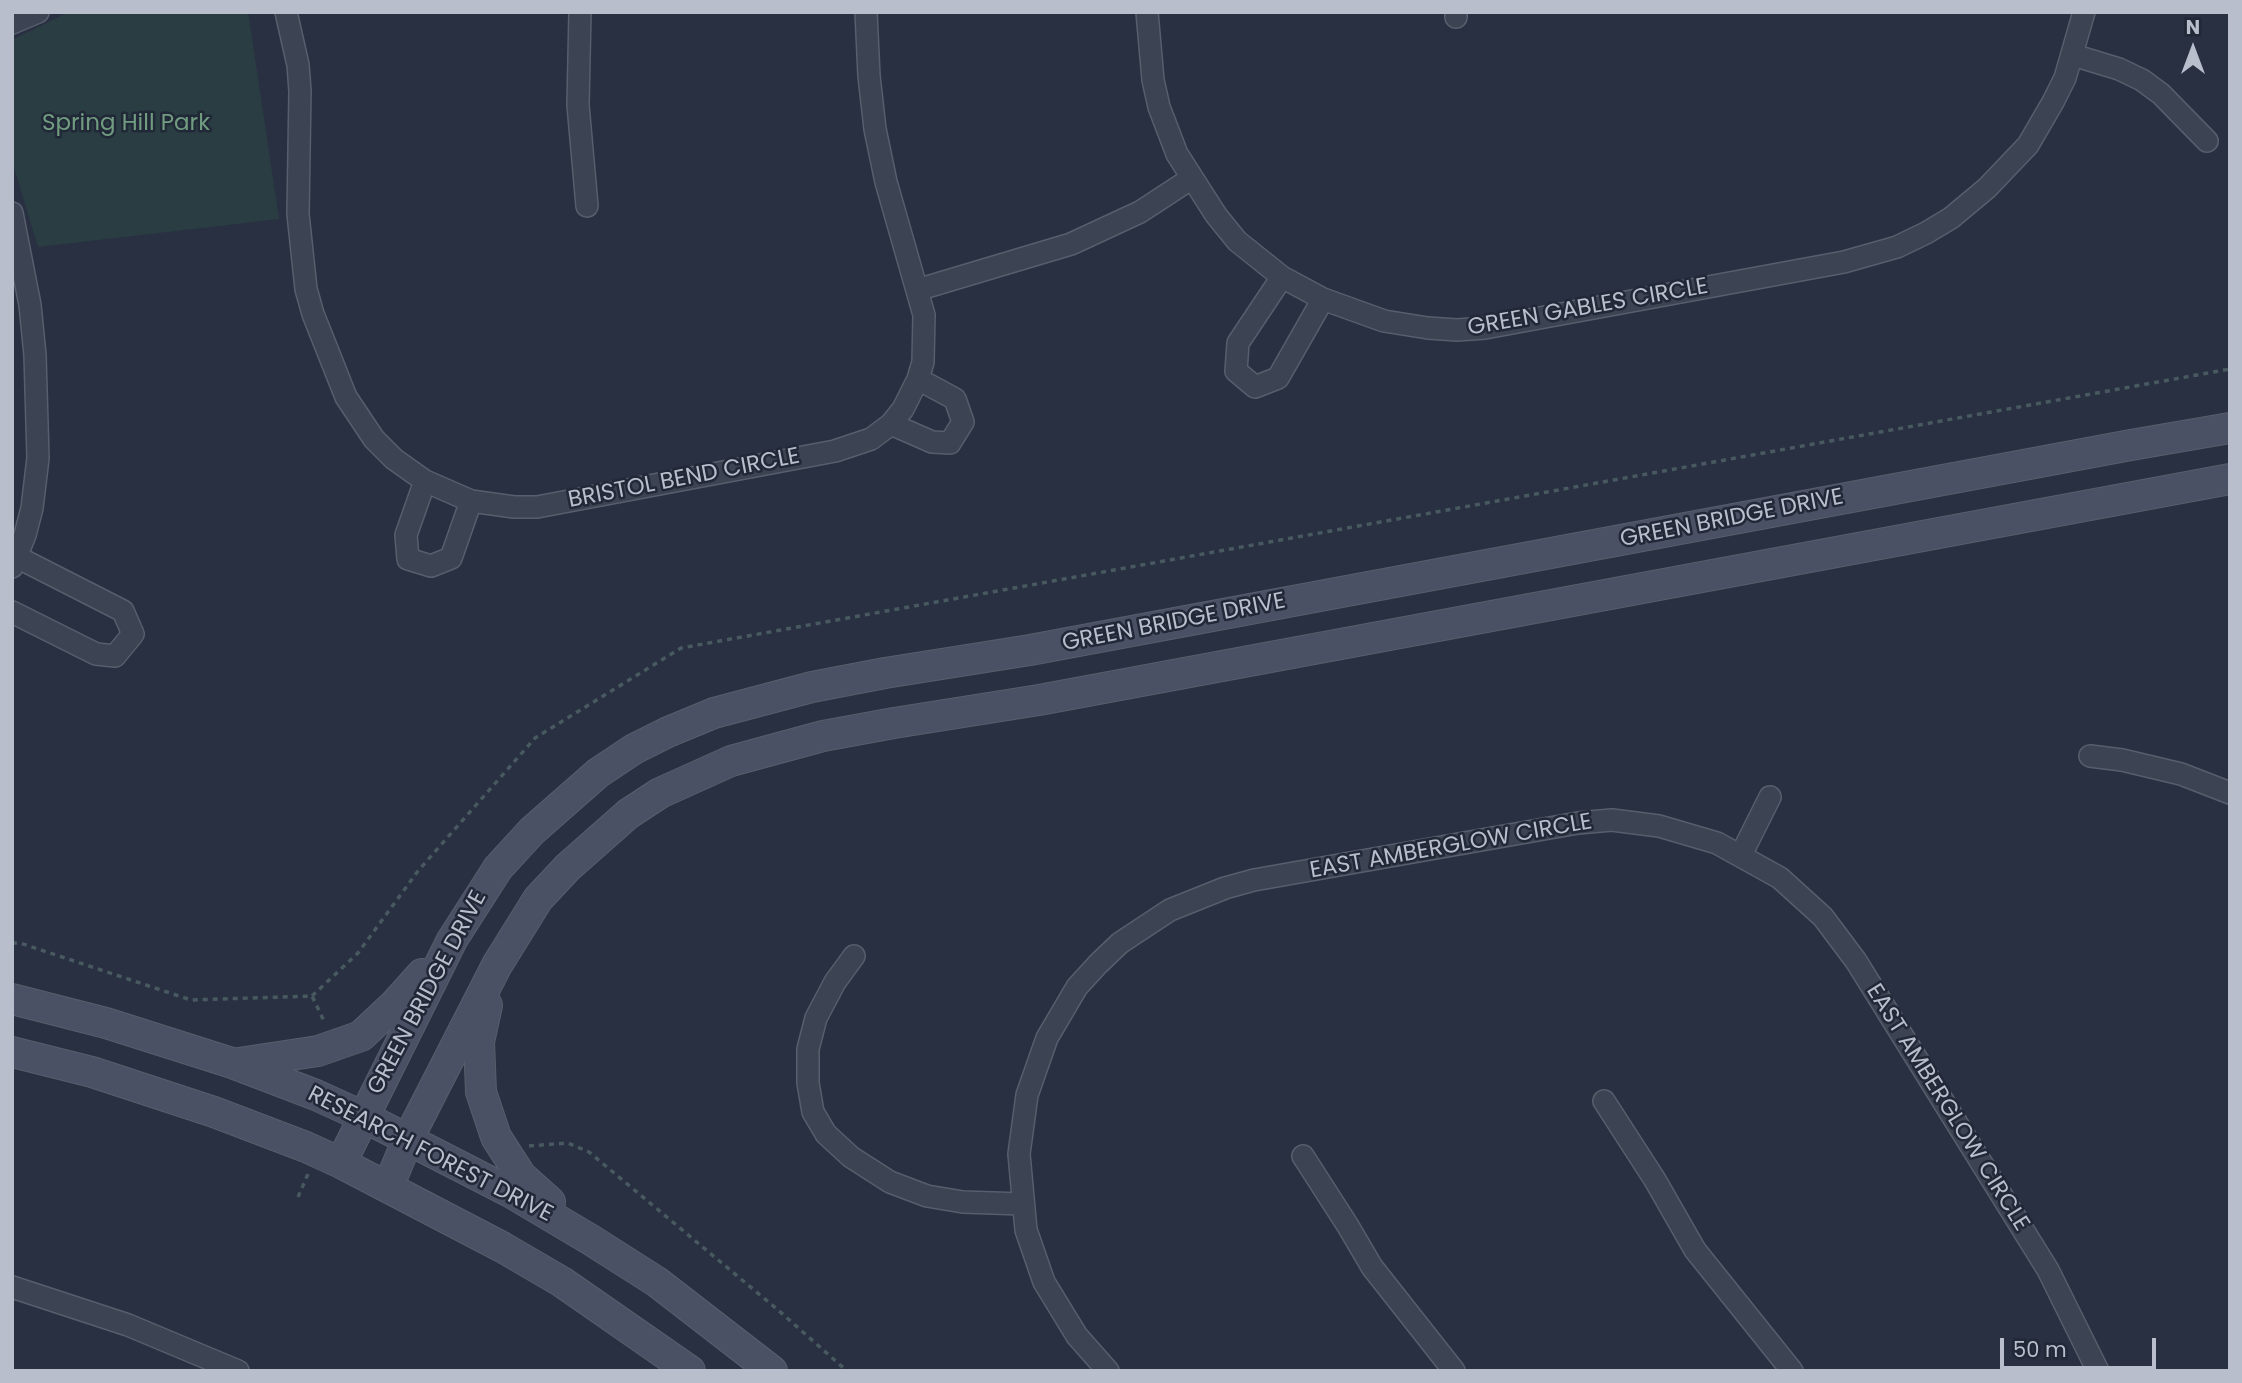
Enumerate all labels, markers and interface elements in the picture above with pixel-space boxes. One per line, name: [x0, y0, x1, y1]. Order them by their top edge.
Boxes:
north arrow: [2158, 14, 2228, 84]
text: N: [2186, 14, 2200, 41]
park label: Spring Hill Park: [42, 110, 210, 138]
street label: GREEN GABLES CIRCLE: [1466, 273, 1710, 343]
street label: BRISTOL BEND CIRCLE: [566, 443, 802, 515]
street label: GREEN BRIDGE DRIVE: [1618, 484, 1846, 554]
street label: GREEN BRIDGE DRIVE: [1060, 588, 1288, 658]
street label: EAST AMBERGLOW CIRCLE: [1308, 809, 1594, 885]
street label: GREEN BRIDGE DRIVE: [363, 886, 493, 1100]
street label: EAST AMBERGLOW CIRCLE: [1860, 979, 2034, 1237]
street label: RESEARCH FOREST DRIVE: [303, 1081, 557, 1229]
scale bar: [2004, 1324, 2160, 1368]
text: 50 m: [2013, 1335, 2067, 1364]

